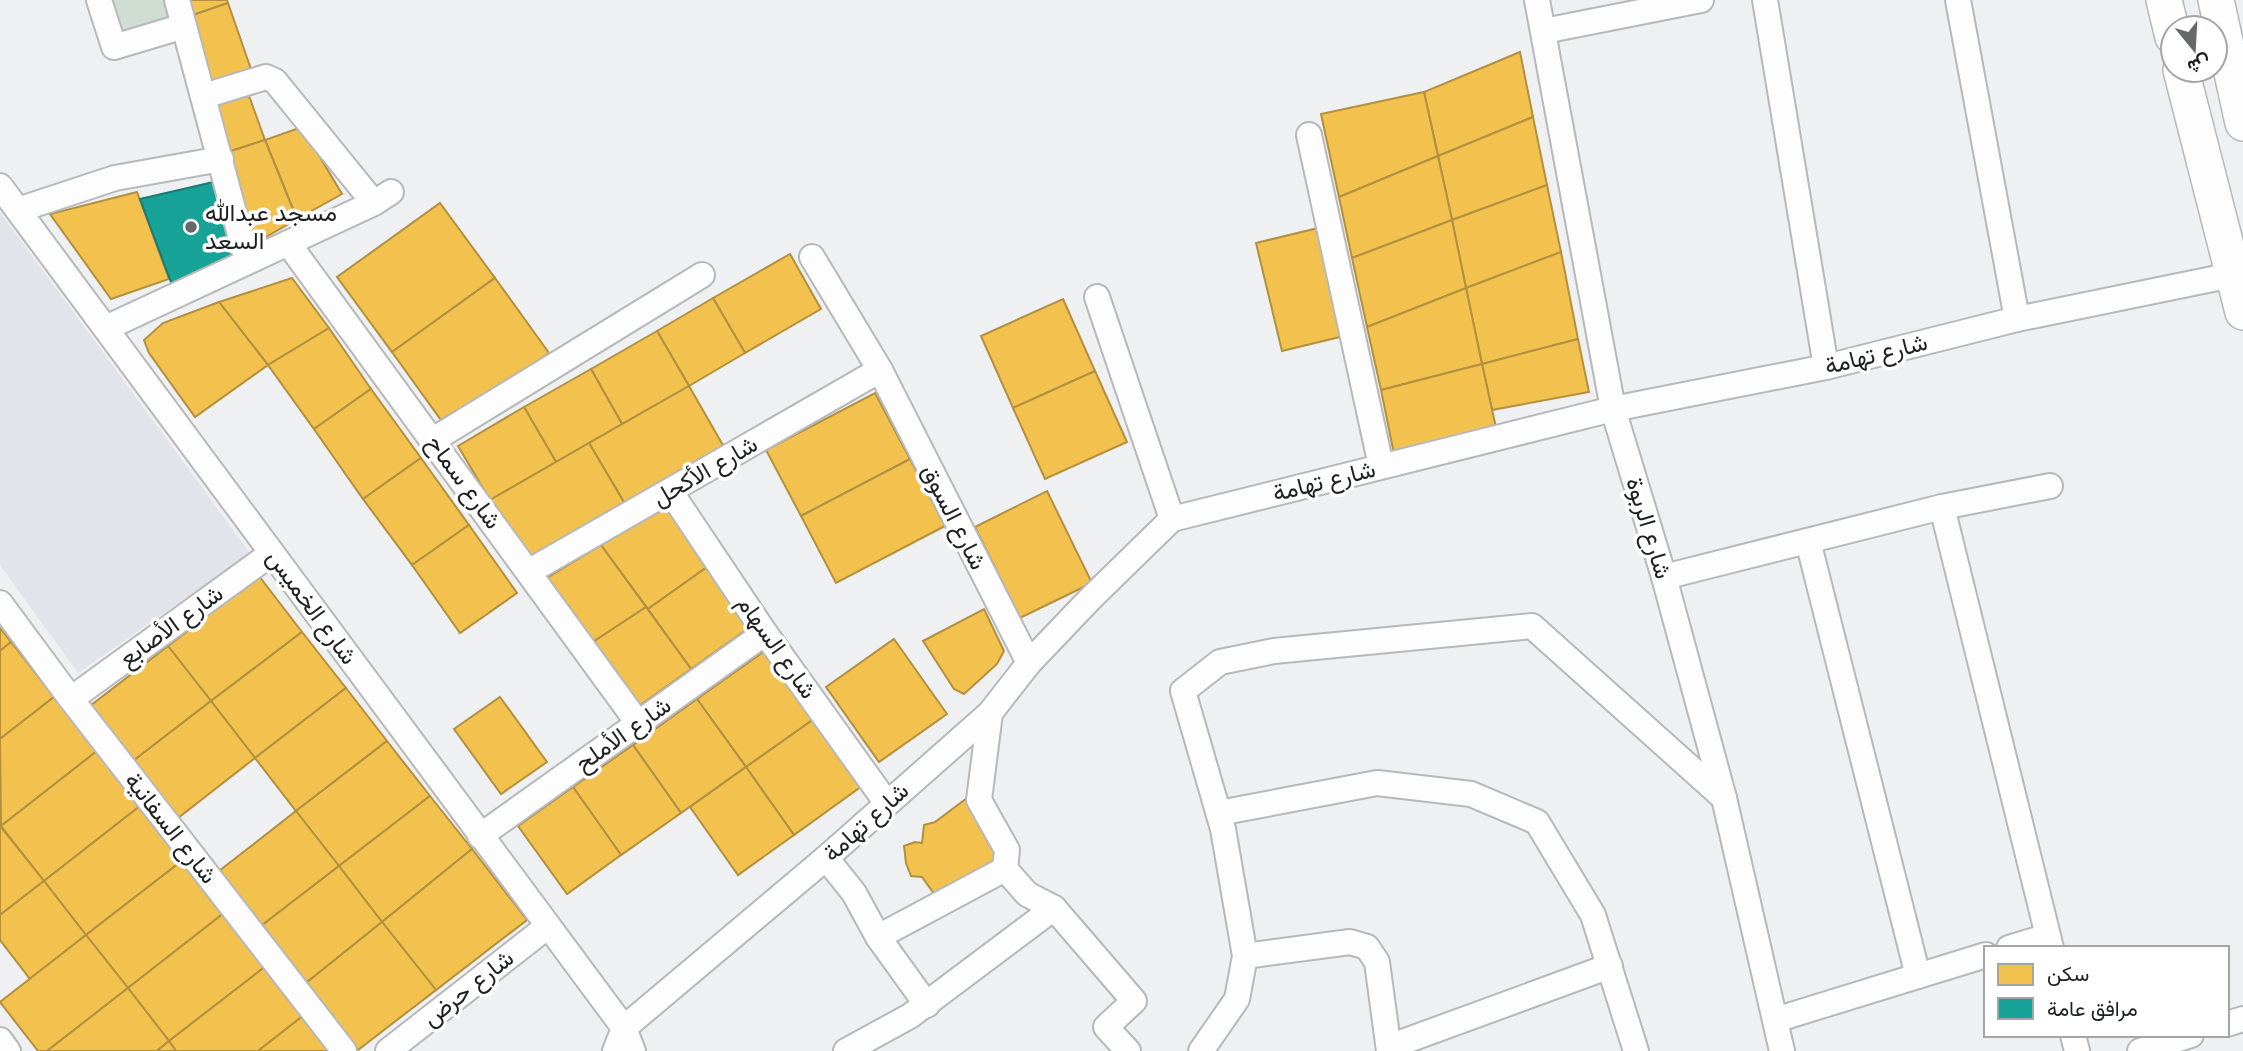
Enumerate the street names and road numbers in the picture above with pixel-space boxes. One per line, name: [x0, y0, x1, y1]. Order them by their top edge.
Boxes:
street label: شارع تهامة: [1821, 326, 1931, 382]
street label: شارع سماح: [419, 428, 509, 536]
street label: شارع الأكحل: [647, 428, 763, 514]
street label: شارع تهامة: [1269, 453, 1379, 509]
street label: شارع السوق: [914, 459, 994, 575]
street label: شارع الربوة: [1618, 473, 1680, 583]
street label: شارع الخميس: [259, 543, 365, 671]
street label: شارع الأصابع: [113, 577, 230, 675]
street label: شارع السهام: [730, 589, 824, 705]
street label: شارع الأملح: [569, 689, 678, 780]
street label: شارع السفانية: [117, 766, 225, 890]
street label: شارع تهامة: [816, 775, 916, 869]
street label: شارع حرض: [416, 942, 520, 1034]

